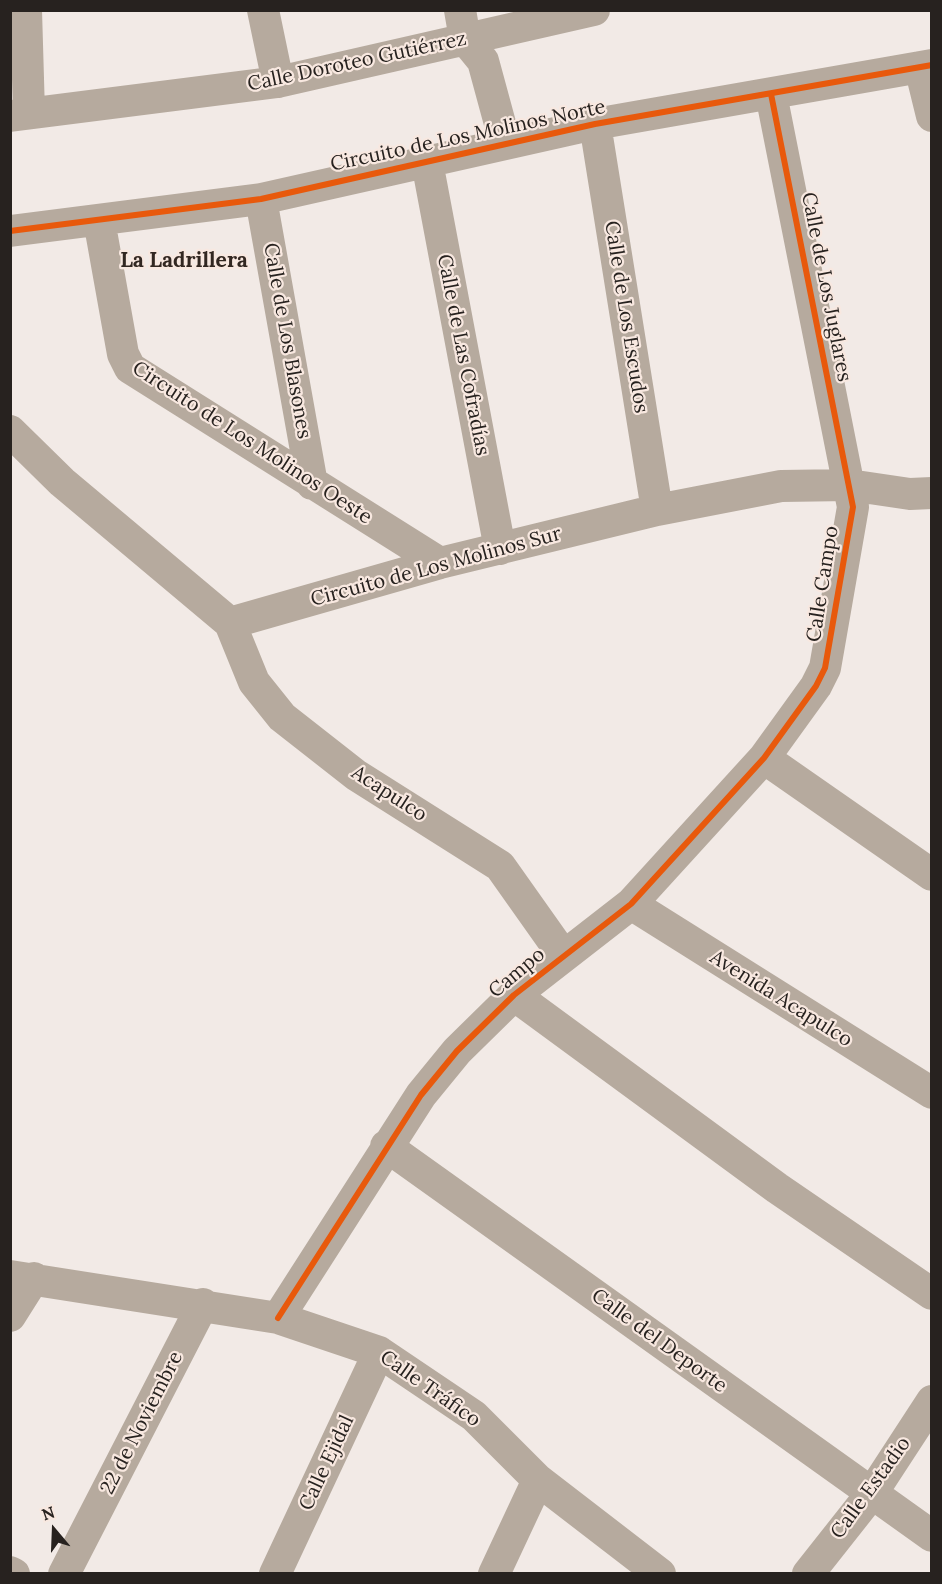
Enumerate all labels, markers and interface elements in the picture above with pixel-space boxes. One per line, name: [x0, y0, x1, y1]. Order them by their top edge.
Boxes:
street label: Calle Doroteo Gutiérrez: [245, 27, 469, 97]
street label: Circuito de Los Molinos Norte: [328, 95, 608, 177]
street label: Calle de Los Juglares: [796, 190, 856, 384]
street label: Calle de Los Escudos: [599, 219, 653, 415]
street label: Calle de Los Blasones: [258, 241, 316, 441]
district label: La Ladrillera: [120, 248, 248, 274]
street label: Calle de Las Cofradías: [432, 252, 494, 458]
street label: Circuito de Los Molinos Oeste: [128, 356, 376, 530]
street label: Circuito de Los Molinos Sur: [308, 522, 564, 612]
street label: Calle Campo: [802, 524, 844, 644]
street label: Acapulco: [347, 761, 431, 827]
street label: Campo: [484, 943, 550, 1003]
street label: Avenida Acapulco: [705, 946, 857, 1052]
street label: Calle del Deporte: [587, 1284, 731, 1398]
street label: Calle Tráfico: [375, 1346, 485, 1432]
street label: 22 de Noviembre: [96, 1348, 188, 1498]
street label: Calle Ejidal: [295, 1412, 359, 1514]
street label: Calle Estadio: [826, 1432, 916, 1544]
north arrow: [24, 1500, 84, 1560]
text: N: [39, 1502, 57, 1524]

